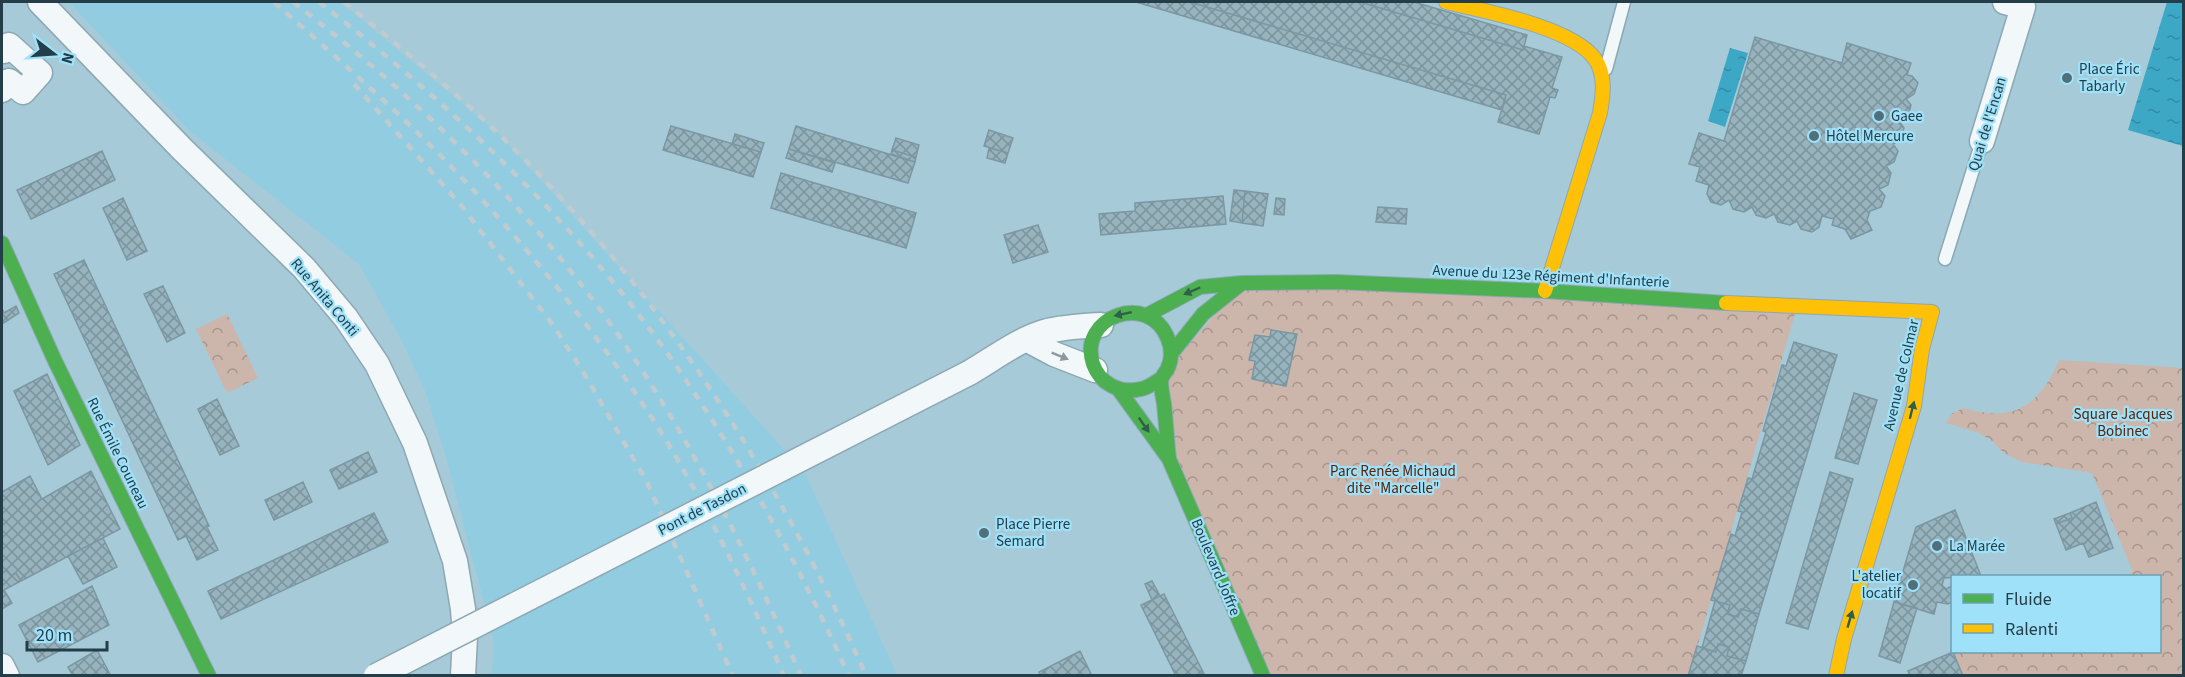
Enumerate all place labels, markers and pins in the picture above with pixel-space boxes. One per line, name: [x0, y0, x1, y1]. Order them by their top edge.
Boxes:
place label: Place Éric Tabarly: [2079, 59, 2140, 97]
marker: Place Éric Tabarly: [2060, 71, 2074, 85]
place label: Gaee: [1891, 106, 1923, 127]
marker: Gaee: [1872, 109, 1886, 123]
place label: Hôtel Mercure: [1826, 126, 1914, 147]
marker: Hôtel Mercure: [1807, 129, 1821, 143]
place label: Place Pierre Semard: [996, 514, 1070, 552]
marker: Place Pierre Semard: [977, 526, 991, 540]
place label: La Marée: [1949, 536, 2005, 557]
marker: La Marée: [1930, 539, 1944, 553]
place label: L'atelier locatif: [1851, 566, 1902, 604]
marker: L'atelier locatif: [1906, 578, 1920, 592]

